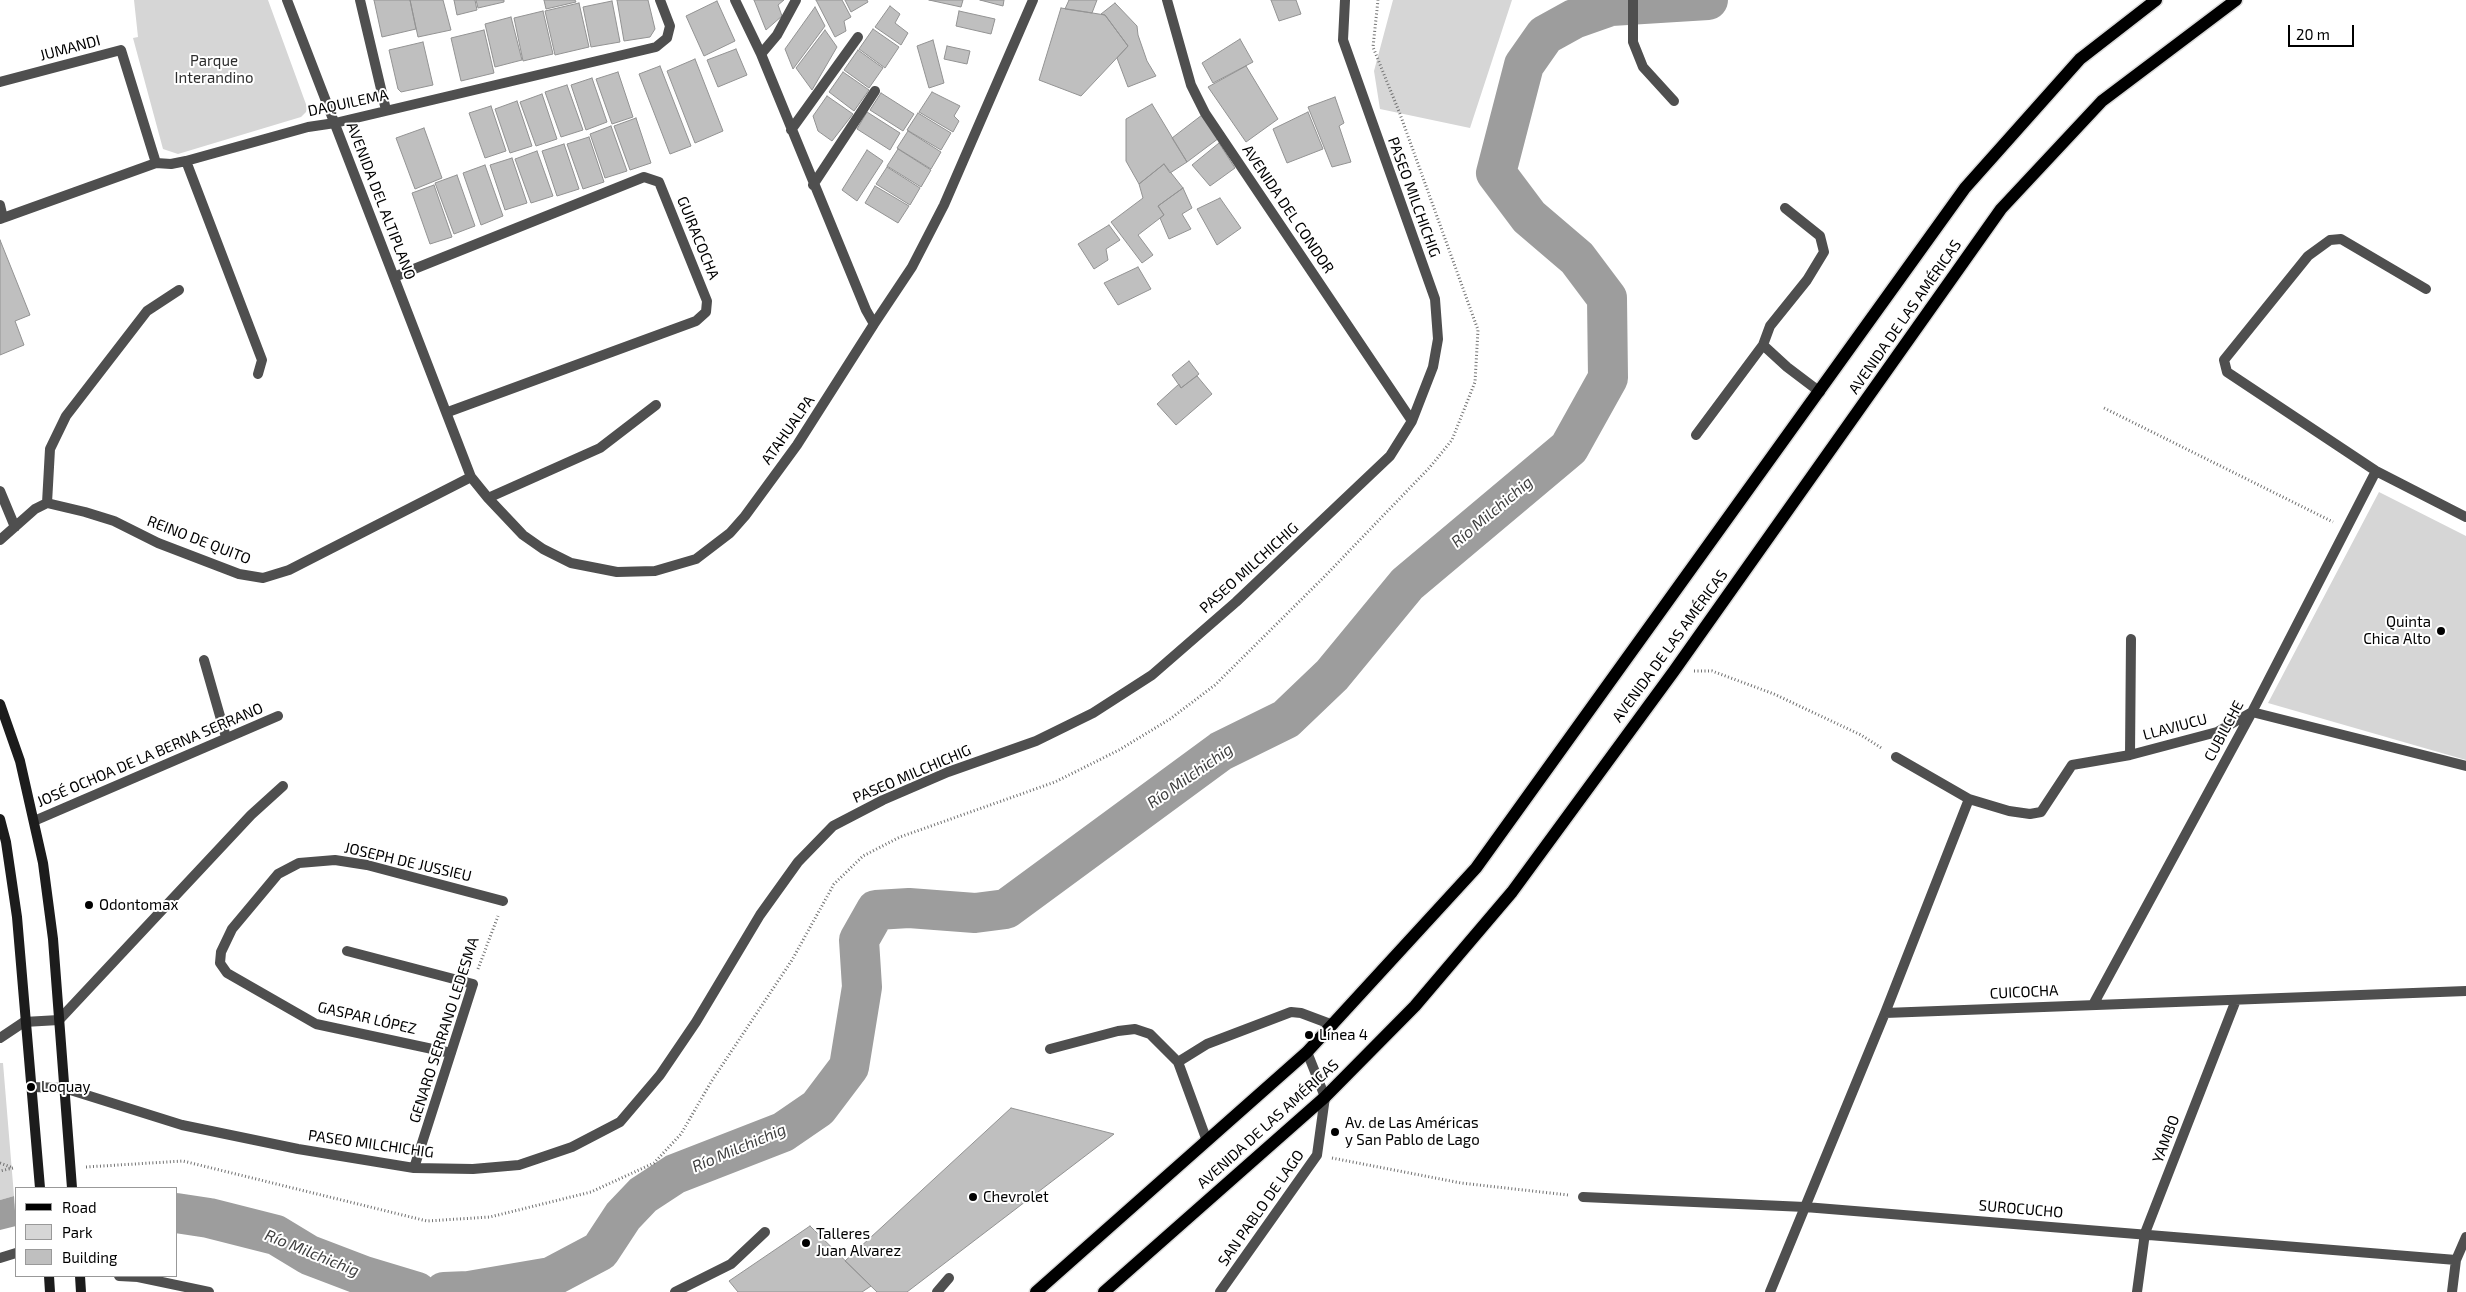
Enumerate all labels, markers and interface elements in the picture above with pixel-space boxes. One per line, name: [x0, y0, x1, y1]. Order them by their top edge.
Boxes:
scale bar: [2291, 15, 2357, 47]
text: 20 m: [2296, 25, 2330, 43]
street label: JUMANDI: [38, 31, 102, 65]
park label: Parque Interandino: [175, 52, 253, 87]
street label: DAQUILEMA: [306, 86, 390, 120]
street label: AVENIDA DEL ALTIPLANO: [343, 120, 419, 282]
street label: PASEO MILCHICHIG: [1384, 134, 1444, 260]
street label: AVENIDA DEL CONDOR: [1238, 141, 1338, 277]
street label: GUIRACOCHA: [673, 194, 723, 282]
street label: AVENIDA DE LAS AMÉRICAS: [1845, 236, 1965, 398]
street label: ATAHUALPA: [758, 392, 818, 468]
water label: Río Milchichig: [1447, 472, 1537, 552]
street label: REINO DE QUITO: [145, 512, 253, 568]
street label: PASEO MILCHICHIG: [1196, 519, 1302, 617]
street label: AVENIDA DE LAS AMÉRICAS: [1609, 566, 1731, 726]
place label: Quinta Chica Alto: [2363, 613, 2431, 648]
marker: Quinta Chica Alto: [2435, 625, 2447, 637]
street label: CUBILCHE: [2201, 698, 2247, 764]
street label: JOSÉ OCHOA DE LA BERNA SERRANO: [34, 699, 266, 811]
street label: LLAVIUCU: [2141, 710, 2209, 744]
water label: Río Milchichig: [1143, 739, 1237, 813]
street label: PASEO MILCHICHIG: [850, 741, 974, 807]
street label: JOSEPH DE JUSSIEU: [343, 839, 473, 885]
place label: Odontomax: [99, 896, 178, 914]
marker: Odontomax: [83, 899, 95, 911]
street label: GENARO SERRANO LEDESMA: [405, 935, 483, 1125]
street label: CUICOCHA: [1989, 981, 2059, 1003]
street label: GASPAR LÓPEZ: [316, 998, 418, 1038]
place label: Línea 4: [1319, 1026, 1368, 1044]
marker: Línea 4: [1303, 1029, 1315, 1041]
street label: AVENIDA DE LAS AMÉRICAS: [1193, 1056, 1343, 1192]
place label: Loquay: [41, 1078, 90, 1096]
marker: Loquay: [25, 1081, 37, 1093]
street label: YAMBO: [2149, 1113, 2183, 1165]
place label: Av. de Las Américas y San Pablo de Lago: [1345, 1114, 1480, 1149]
water label: Río Milchichig: [689, 1120, 789, 1176]
street label: PASEO MILCHICHIG: [307, 1126, 435, 1162]
marker: Av. de Las Américas y San Pablo de Lago: [1329, 1126, 1341, 1138]
street label: SAN PABLO DE LAGO: [1214, 1146, 1308, 1270]
legend: [15, 1187, 178, 1277]
place label: Chevrolet: [983, 1188, 1049, 1206]
marker: Chevrolet: [967, 1191, 979, 1203]
street label: SUROCUCHO: [1978, 1196, 2064, 1222]
text: Road: [62, 1198, 97, 1216]
text: Park: [62, 1223, 93, 1241]
water label: Río Milchichig: [262, 1225, 362, 1281]
place label: Talleres Juan Alvarez: [816, 1225, 901, 1260]
marker: Talleres Juan Alvarez: [800, 1237, 812, 1249]
text: Building: [62, 1248, 117, 1266]

